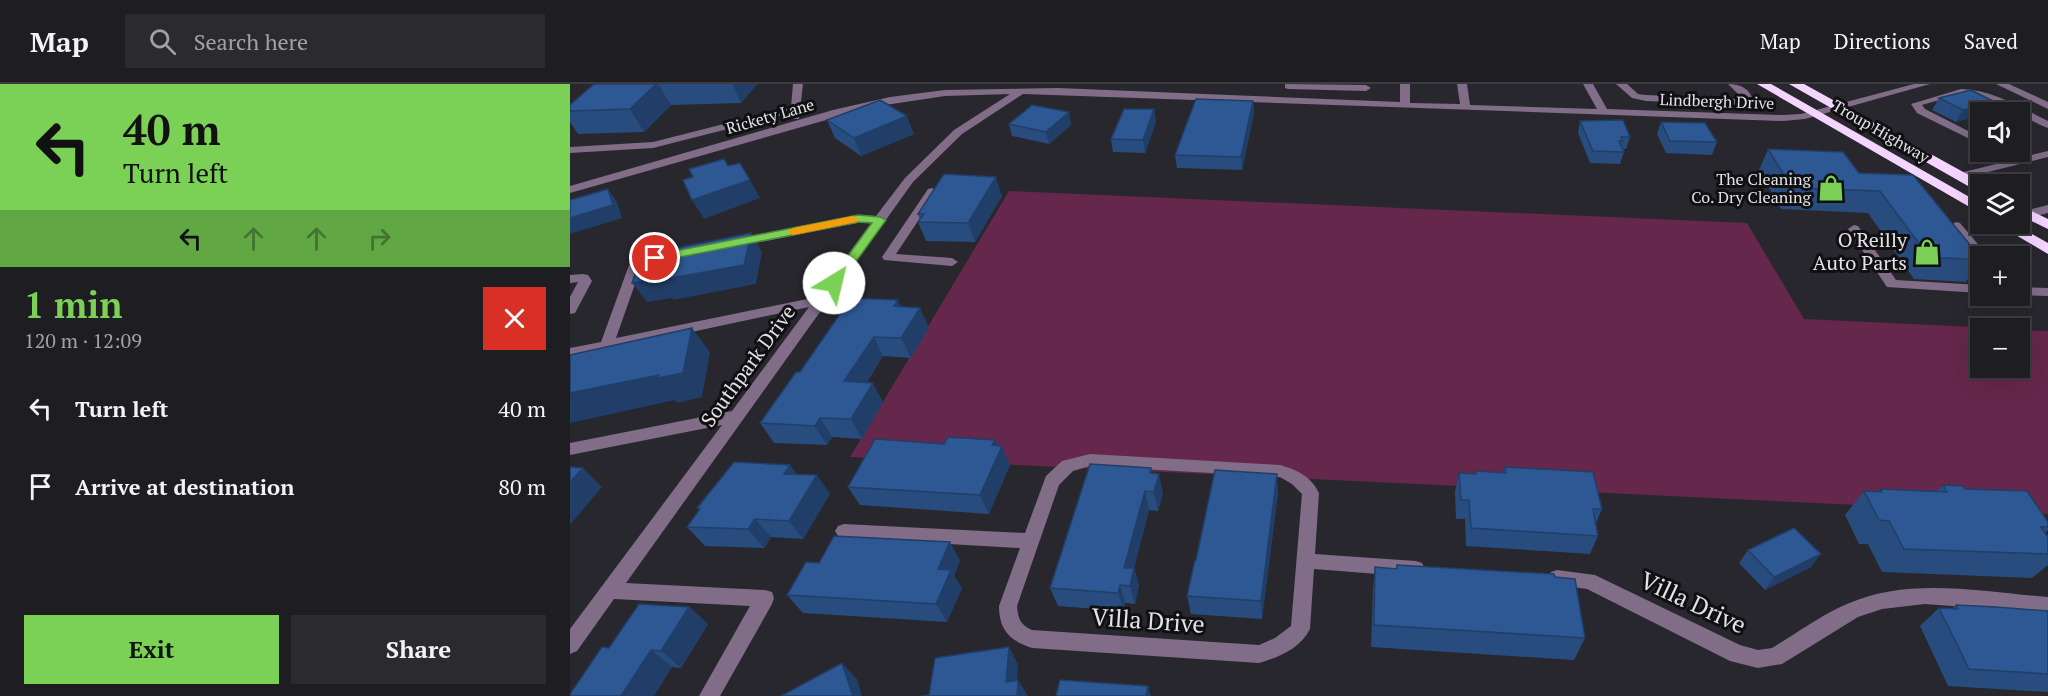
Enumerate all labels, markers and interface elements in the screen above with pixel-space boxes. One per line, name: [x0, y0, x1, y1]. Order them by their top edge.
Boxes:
search box: [125, 14, 545, 68]
text: Map: [30, 23, 89, 60]
icon: search: [146, 25, 179, 58]
text: Search here: [194, 27, 308, 56]
text: Map: [1760, 27, 1801, 55]
text: Directions: [1834, 27, 1931, 55]
text: Saved: [1964, 27, 2018, 55]
street label: Lindbergh Drive: [1659, 88, 1775, 114]
street label: Rickety Lane: [723, 93, 817, 139]
street label: Troup Highway: [1828, 94, 1934, 168]
text: 40 m: [123, 101, 221, 157]
map controls: [1970, 102, 2030, 378]
button: sound: [1970, 102, 2030, 162]
icon: left: [24, 108, 102, 186]
text: Turn left: [123, 155, 228, 191]
place label: The Cleaning Co. Dry Cleaning: [1691, 168, 1812, 208]
shop icon: The Cleaning Co. Dry Cleaning: [1816, 173, 1846, 203]
button: layers: [1970, 174, 2030, 234]
icon: left: [174, 222, 207, 255]
icon: ahead: [237, 222, 270, 255]
icon: ahead: [300, 222, 333, 255]
icon: right: [363, 222, 396, 255]
place label: O'Reilly Auto Parts: [1813, 226, 1908, 276]
pin: [629, 232, 680, 283]
shop icon: O'Reilly Auto Parts: [1912, 237, 1942, 267]
icon: arrive: [638, 241, 671, 274]
button: +: [1970, 246, 2030, 306]
position arrow: [802, 251, 866, 315]
text: 1 min: [24, 281, 122, 328]
button: close: [483, 287, 546, 350]
street label: Southpark Drive: [694, 299, 801, 432]
button: −: [1970, 318, 2030, 378]
text: 120 m · 12:09: [24, 327, 142, 354]
icon: left: [24, 392, 57, 425]
text: Turn left: [75, 394, 168, 423]
text: 40 m: [498, 394, 546, 423]
icon: arrive: [24, 470, 57, 503]
text: Arrive at destination: [75, 472, 294, 501]
text: 80 m: [498, 472, 546, 501]
street label: Villa Drive: [1635, 564, 1752, 641]
street label: Villa Drive: [1090, 600, 1206, 640]
button: Exit: [24, 615, 279, 684]
button: Share: [291, 615, 546, 684]

